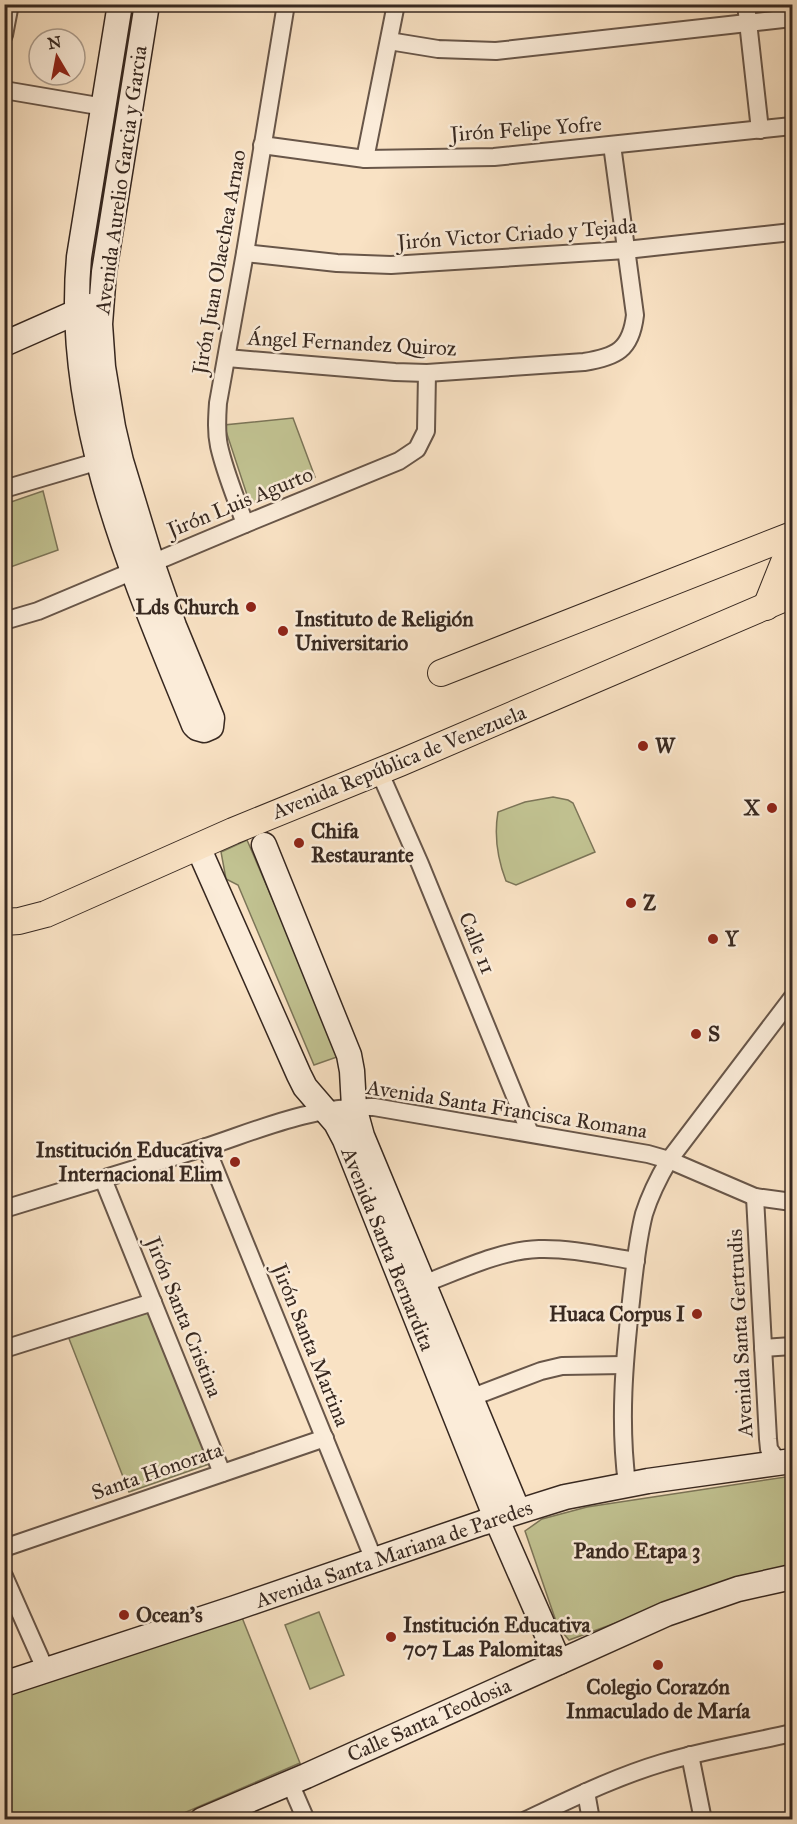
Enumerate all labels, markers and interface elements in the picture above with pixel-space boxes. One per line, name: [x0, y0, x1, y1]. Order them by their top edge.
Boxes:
north arrow: [27, 27, 87, 87]
text: N: [46, 32, 63, 53]
street label: Avenida Aurelio Garcia y Garcia: [89, 44, 153, 317]
street label: Jirón Felipe Yofre: [447, 111, 603, 147]
street label: Jirón Juan Olaechea Arnao: [186, 147, 252, 378]
street label: Jirón Victor Criado y Tejada: [394, 213, 638, 255]
street label: Ángel Fernandez Quiroz: [246, 324, 457, 361]
street label: Jirón Luis Agurto: [162, 461, 317, 544]
place label: Lds Church: [135, 594, 239, 620]
marker: Lds Church: [244, 600, 258, 614]
place label: Instituto de Religión Universitario: [295, 606, 474, 656]
marker: Instituto de Religión Universitario: [276, 624, 290, 638]
street label: Avenida República de Venezuela: [267, 699, 530, 825]
place label: W: [655, 733, 676, 759]
marker: W: [636, 739, 650, 753]
place label: X: [743, 795, 761, 821]
marker: X: [765, 801, 779, 815]
place label: Chifa Restaurante: [311, 818, 414, 868]
marker: Chifa Restaurante: [292, 836, 306, 850]
place label: Z: [643, 890, 656, 916]
marker: Z: [624, 896, 638, 910]
street label: Calle 11: [453, 908, 501, 978]
place label: Y: [724, 926, 740, 952]
marker: Y: [706, 932, 720, 946]
place label: S: [708, 1021, 720, 1047]
marker: S: [689, 1027, 703, 1041]
street label: Avenida Santa Francisca Romana: [364, 1074, 649, 1144]
place label: Institución Educativa Internacional Elim: [36, 1137, 224, 1187]
street label: Avenida Santa Bernardita: [335, 1143, 441, 1355]
marker: Institución Educativa Internacional Elim: [228, 1155, 242, 1169]
street label: Avenida Santa Gertrudis: [722, 1228, 758, 1439]
street label: Jirón Santa Cristina: [139, 1231, 228, 1401]
street label: Jirón Santa Martina: [266, 1258, 356, 1430]
place label: Huaca Corpus I: [549, 1301, 685, 1327]
marker: Huaca Corpus I: [690, 1307, 704, 1321]
street label: Santa Honorata: [88, 1436, 226, 1506]
street label: Avenida Santa Mariana de Paredes: [251, 1494, 536, 1614]
district label: Pando Etapa 3: [573, 1537, 701, 1564]
place label: Ocean's: [136, 1602, 203, 1628]
marker: Ocean's: [117, 1608, 131, 1622]
place label: Institución Educativa 707 Las Palomitas: [403, 1612, 591, 1662]
marker: Institución Educativa 707 Las Palomitas: [384, 1630, 398, 1644]
marker: Colegio Corazón Inmaculado de María: [651, 1658, 665, 1672]
street label: Calle Santa Teodosia: [343, 1672, 515, 1768]
place label: Colegio Corazón Inmaculado de María: [566, 1674, 751, 1724]

